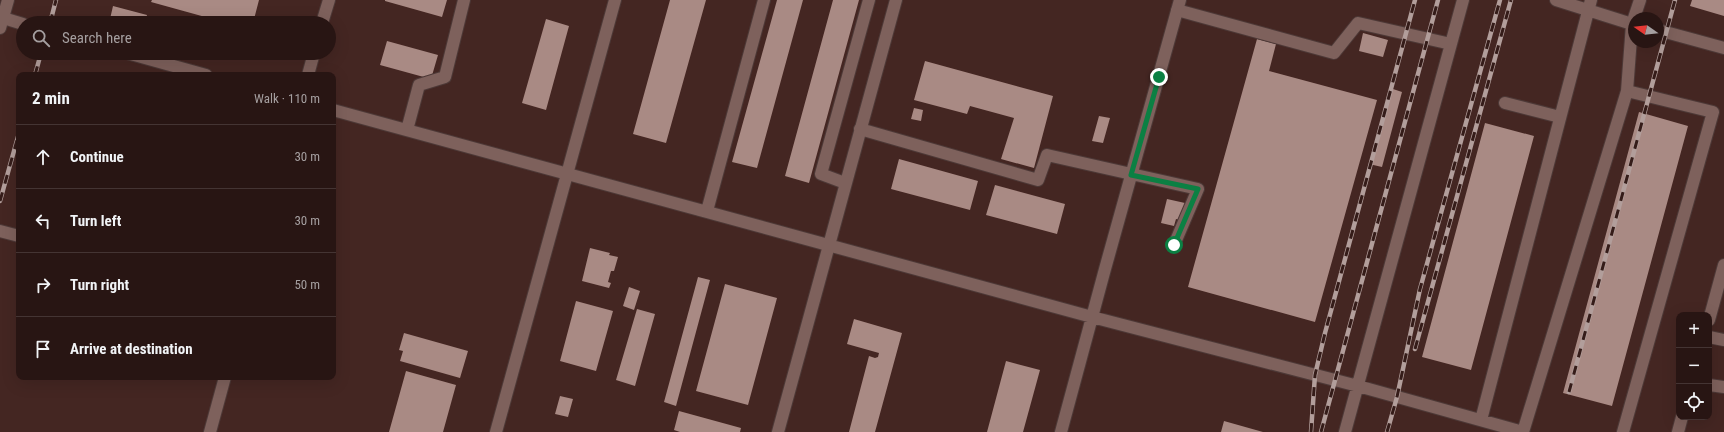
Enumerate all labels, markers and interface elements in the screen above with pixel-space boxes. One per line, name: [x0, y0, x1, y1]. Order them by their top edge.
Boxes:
north arrow: [1628, 12, 1664, 48]
search box: [16, 16, 336, 60]
icon: search: [30, 27, 52, 49]
text: Search here: [62, 29, 132, 47]
route end: [1150, 68, 1168, 86]
text: 2 min: [32, 88, 70, 108]
text: Walk · 110 m: [254, 91, 320, 106]
icon: ahead: [32, 146, 54, 168]
text: Continue: [70, 148, 124, 166]
text: 30 m: [294, 149, 320, 164]
icon: left: [32, 210, 54, 232]
text: Turn left: [70, 212, 121, 230]
text: 30 m: [294, 213, 320, 228]
route start: [1165, 236, 1183, 254]
icon: right: [32, 274, 54, 296]
text: Turn right: [70, 276, 129, 294]
text: 50 m: [294, 277, 320, 292]
map controls: [1676, 312, 1712, 420]
button: +: [1676, 312, 1712, 348]
icon: arrive: [32, 338, 54, 360]
text: Arrive at destination: [70, 340, 193, 358]
button: −: [1676, 348, 1712, 384]
button: locate: [1676, 384, 1712, 420]

